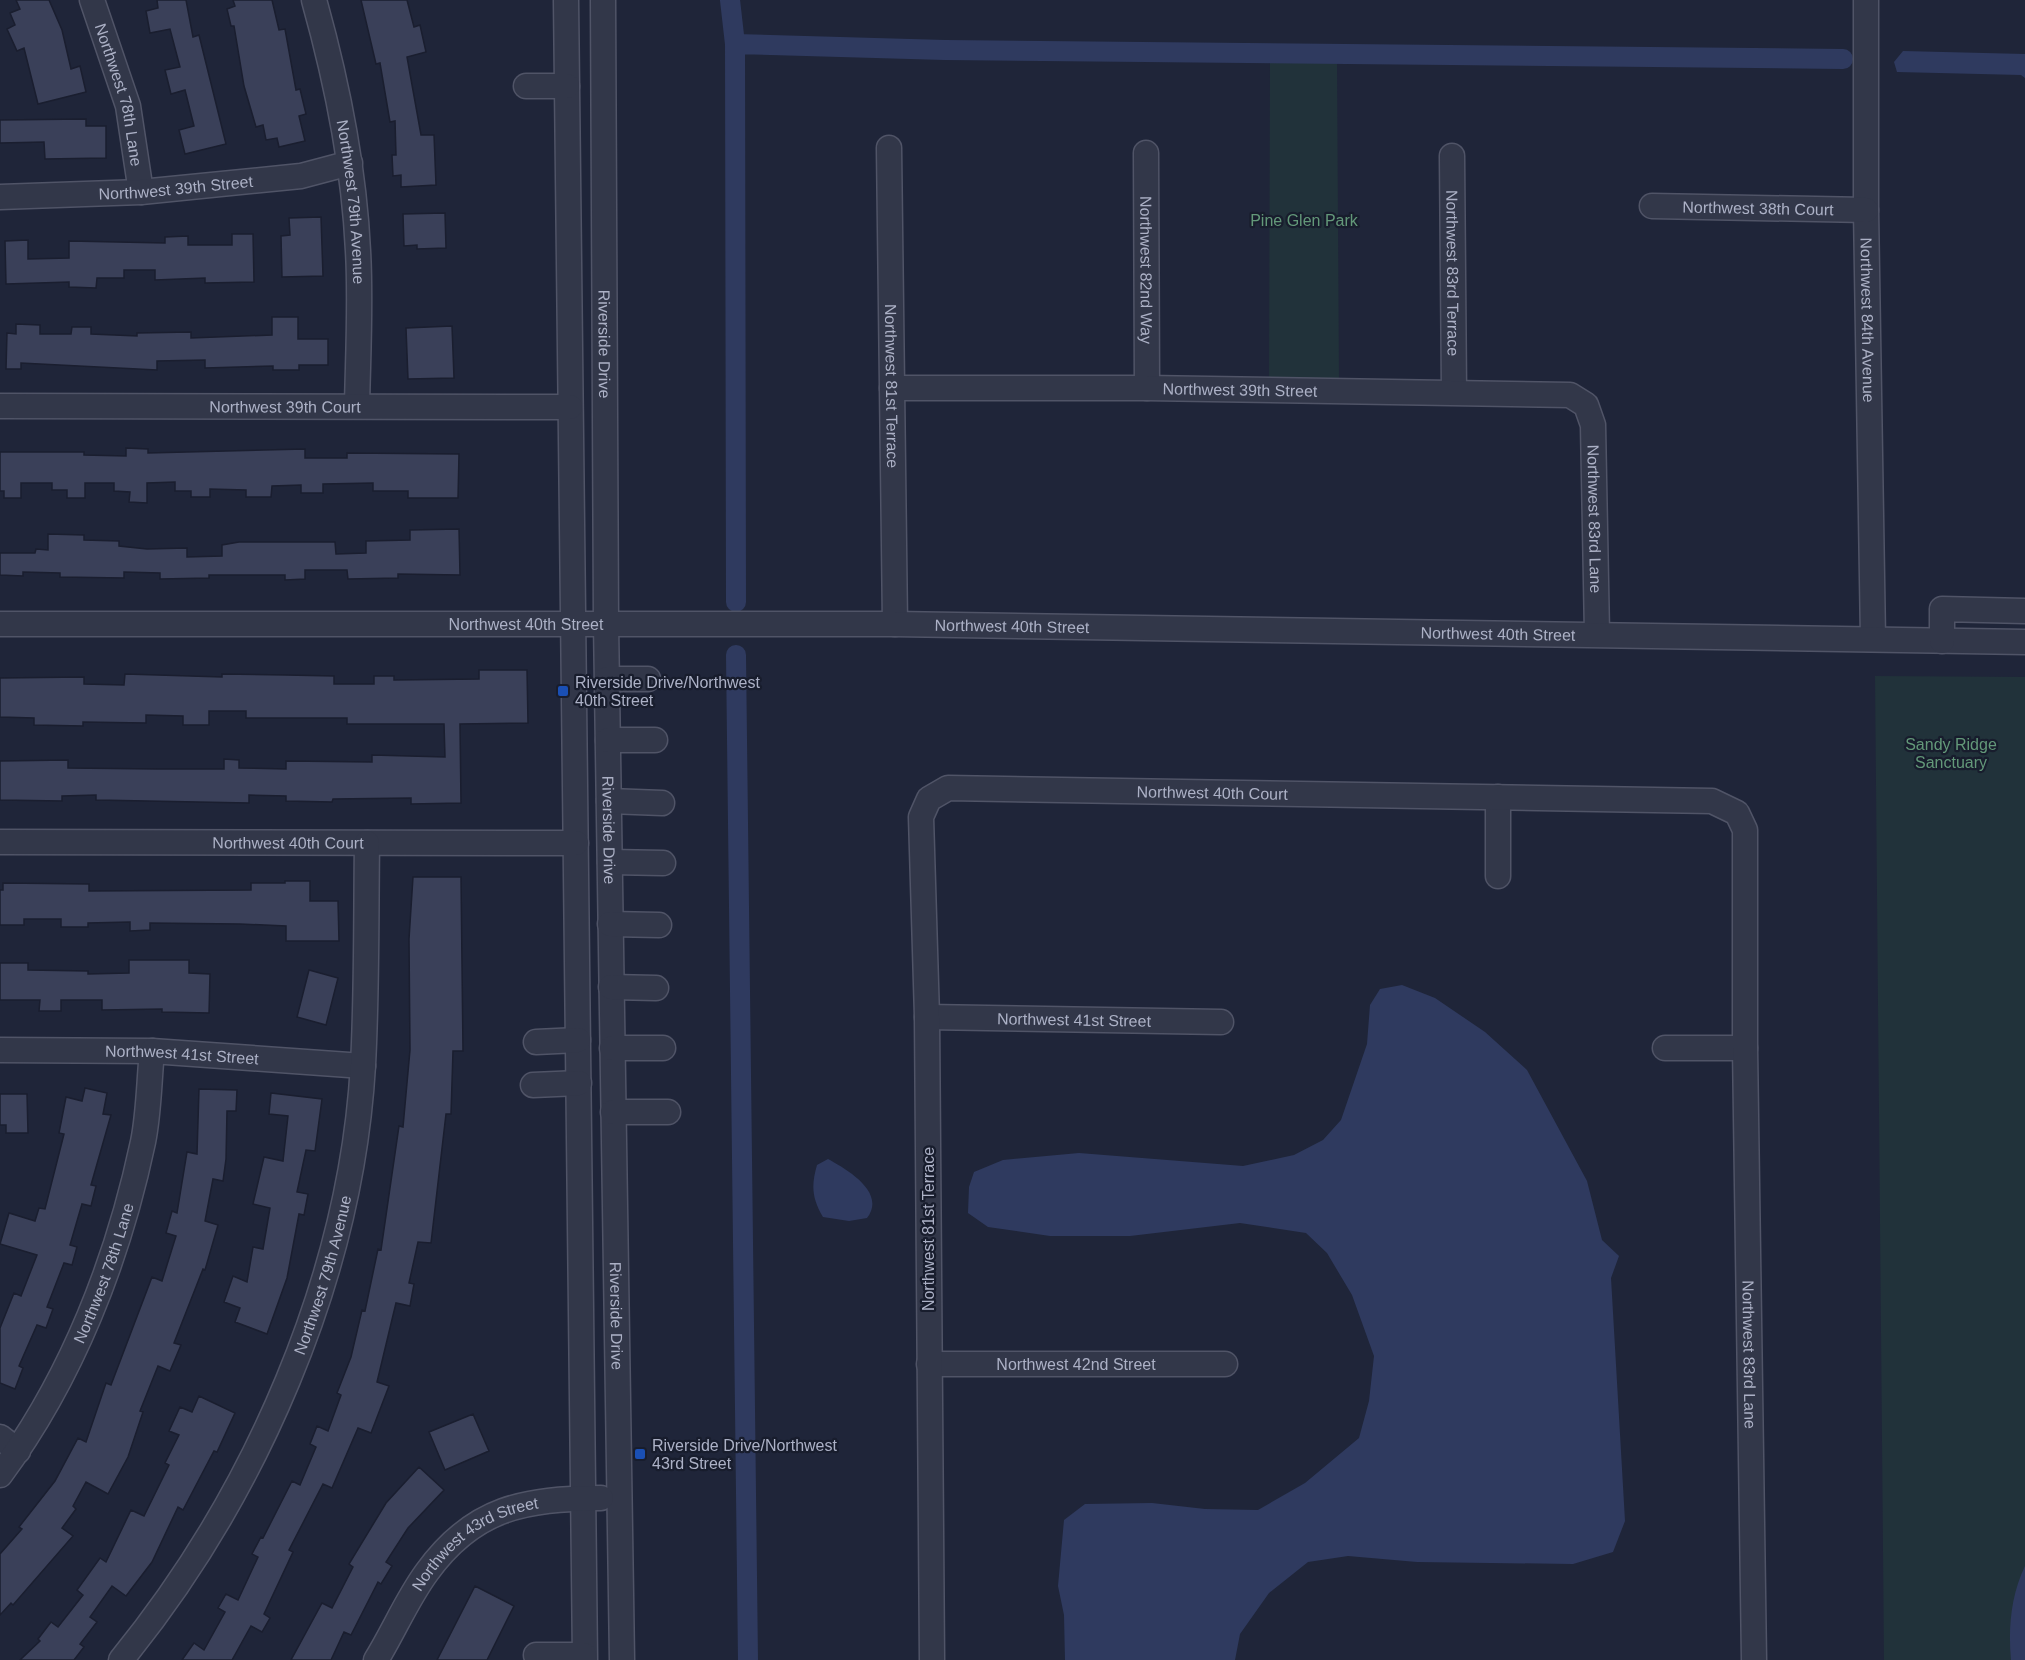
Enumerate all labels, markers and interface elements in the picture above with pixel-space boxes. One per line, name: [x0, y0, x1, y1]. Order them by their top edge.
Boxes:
street label: Northwest 78th Lane: [92, 21, 146, 168]
street label: Northwest 79th Avenue: [334, 119, 368, 284]
street label: Northwest 39th Street: [98, 172, 254, 202]
street label: Northwest 83rd Terrace: [1444, 190, 1462, 356]
street label: Northwest 82nd Way: [1138, 196, 1155, 344]
street label: Northwest 38th Court: [1682, 198, 1834, 218]
park label: Pine Glen Park: [1250, 212, 1359, 229]
street label: Northwest 84th Avenue: [1858, 237, 1878, 403]
street label: Riverside Drive: [596, 290, 613, 398]
street label: Northwest 81st Terrace: [882, 304, 902, 468]
street label: Northwest 39th Street: [1162, 380, 1318, 399]
street label: Northwest 39th Court: [209, 398, 361, 415]
street label: Northwest 83rd Lane: [1585, 444, 1605, 593]
street label: Northwest 40th Street: [449, 616, 604, 633]
street label: Northwest 40th Street: [934, 616, 1090, 636]
street label: Northwest 40th Street: [1420, 624, 1576, 643]
place label: Riverside Drive/Northwest 40th Street: [575, 674, 760, 709]
marker: Riverside Drive/Northwest 40th Street: [556, 684, 570, 698]
park label: Sandy Ridge Sanctuary: [1905, 736, 1997, 771]
street label: Riverside Drive: [600, 776, 619, 884]
street label: Northwest 40th Court: [1136, 783, 1289, 802]
street label: Northwest 40th Court: [212, 834, 364, 851]
street label: Northwest 41st Street: [997, 1010, 1152, 1029]
street label: Northwest 41st Street: [105, 1042, 260, 1067]
street label: Northwest 81st Terrace: [920, 1147, 937, 1311]
street label: Northwest 79th Avenue: [291, 1194, 354, 1357]
street label: Northwest 78th Lane: [70, 1201, 136, 1346]
street label: Riverside Drive: [607, 1262, 626, 1370]
street label: Northwest 83rd Lane: [1740, 1280, 1759, 1429]
street label: Northwest 42nd Street: [996, 1356, 1156, 1373]
place label: Riverside Drive/Northwest 43rd Street: [652, 1437, 837, 1472]
marker: Riverside Drive/Northwest 43rd Street: [633, 1447, 647, 1461]
street label: Northwest 43rd Street: [408, 1494, 540, 1594]

